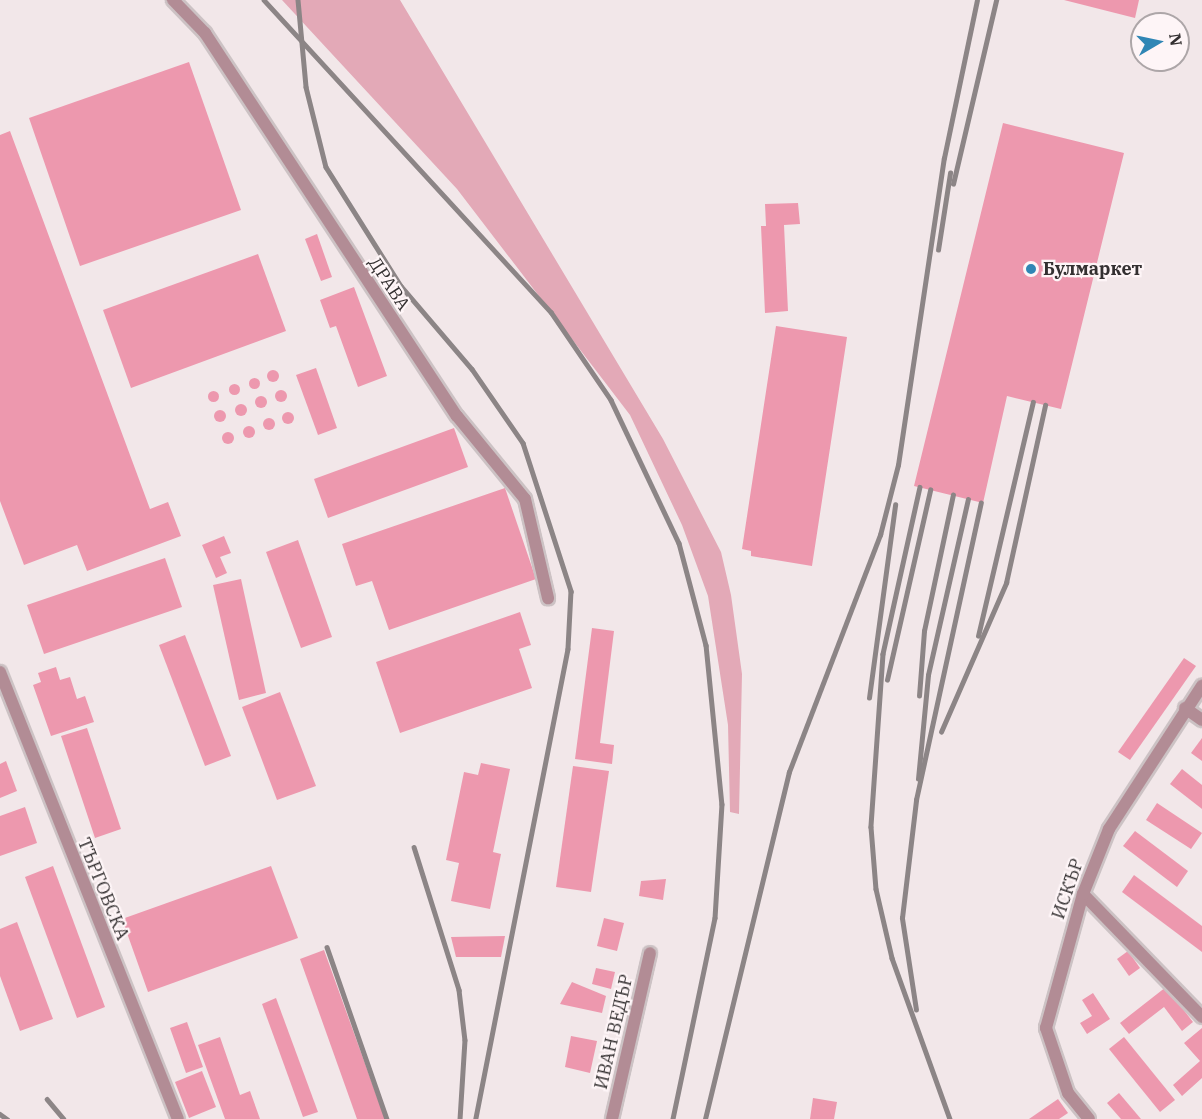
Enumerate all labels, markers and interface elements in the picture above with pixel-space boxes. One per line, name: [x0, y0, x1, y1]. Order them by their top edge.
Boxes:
north arrow: [1130, 12, 1190, 72]
text: N: [1165, 32, 1187, 47]
street label: ДРАВА: [364, 253, 414, 315]
place label: Булмаркет: [1043, 258, 1142, 280]
marker: Булмаркет: [1024, 262, 1038, 276]
street label: ТЪРГОВСКА: [73, 835, 133, 943]
street label: ИСКЪР: [1048, 856, 1088, 922]
street label: ИВАН ВЕДЪР: [590, 972, 638, 1092]

